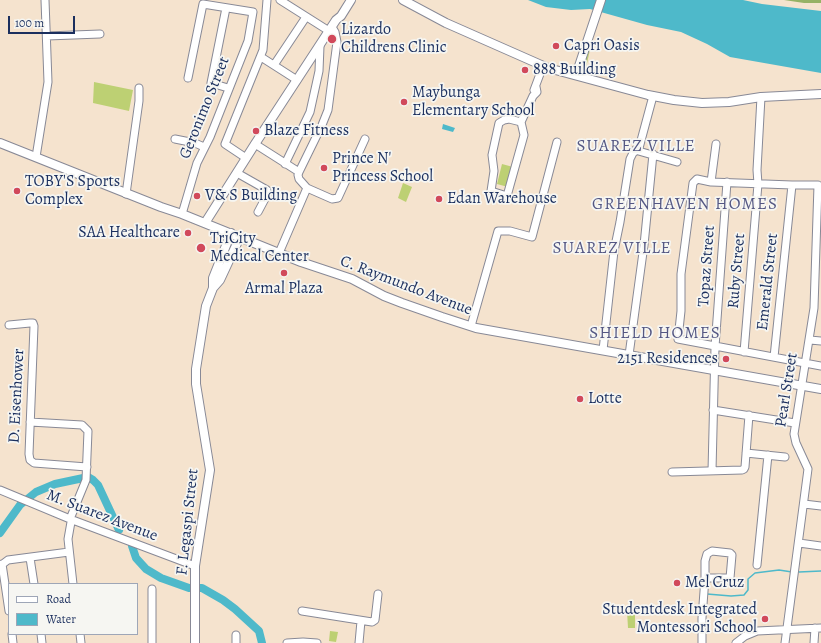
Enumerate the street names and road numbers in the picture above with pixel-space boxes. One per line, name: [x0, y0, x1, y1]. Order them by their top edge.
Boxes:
street label: Geronimo Street: [176, 54, 234, 162]
street label: Topaz Street: [695, 225, 719, 307]
street label: Emerald Street: [753, 232, 783, 332]
street label: Ruby Street: [724, 233, 750, 309]
street label: C. Raymundo Avenue: [337, 252, 475, 320]
street label: D. Eisenhower: [5, 348, 29, 444]
street label: Pearl Street: [772, 351, 802, 429]
street label: F. Legaspi Street: [173, 468, 203, 576]
street label: M. Suarez Avenue: [44, 486, 160, 546]

